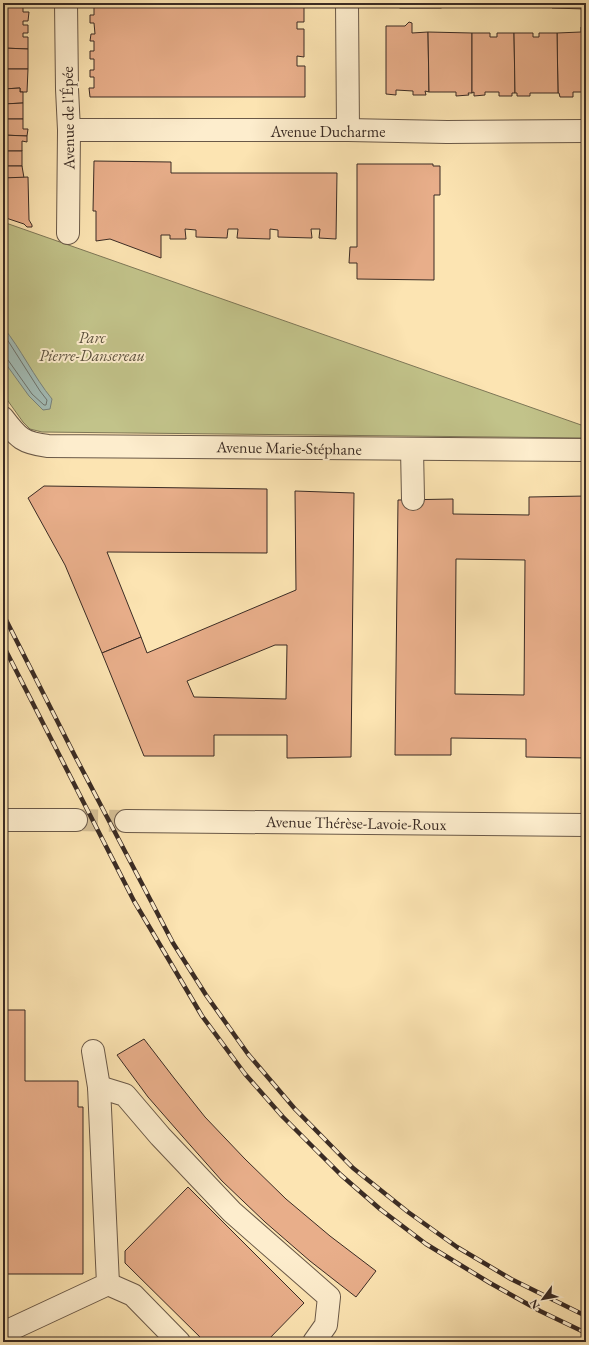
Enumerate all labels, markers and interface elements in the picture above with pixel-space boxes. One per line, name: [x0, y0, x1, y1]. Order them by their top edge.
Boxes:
street label: Avenue de l'Épée: [57, 66, 79, 171]
street label: Avenue Ducharme: [270, 121, 385, 142]
park label: Parc Pierre-Dansereau: [39, 327, 145, 366]
street label: Avenue Marie-Stéphane: [215, 436, 362, 460]
street label: Avenue Thérèse-Lavoie-Roux: [264, 811, 447, 835]
north arrow: [523, 1279, 563, 1319]
text: N: [526, 1297, 543, 1312]

